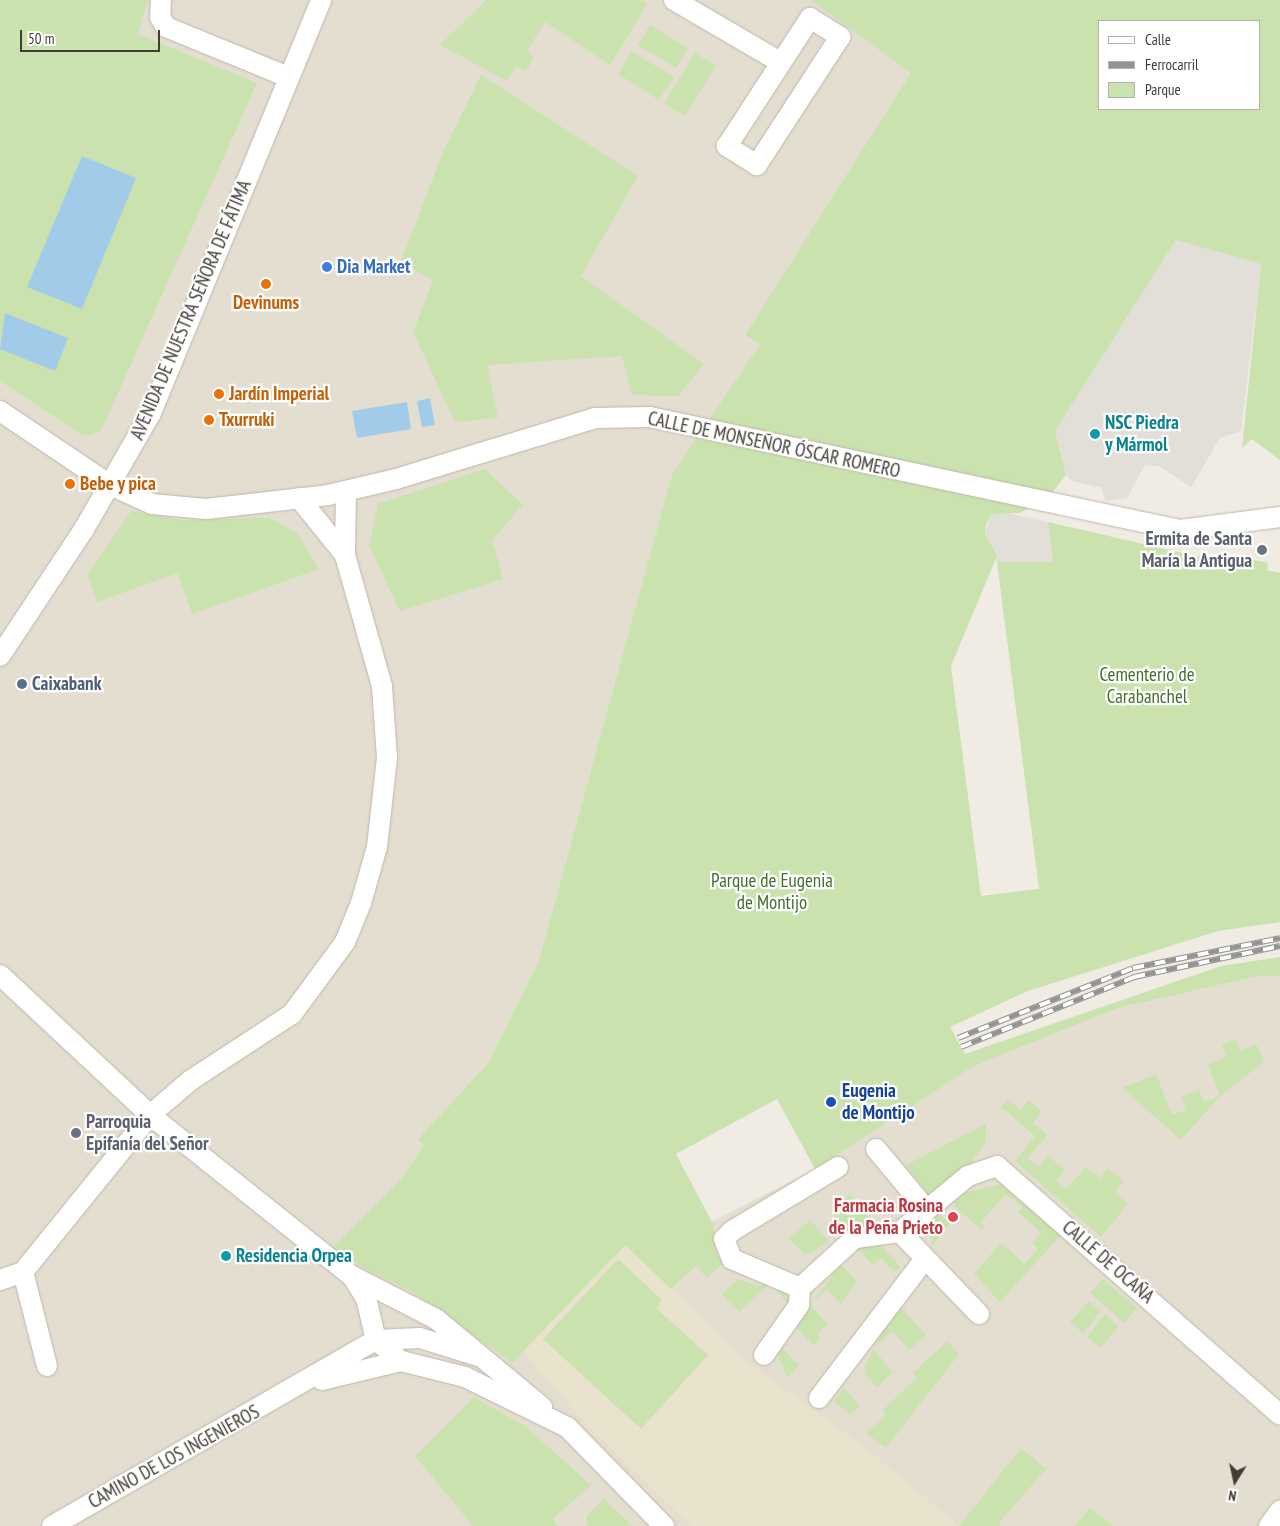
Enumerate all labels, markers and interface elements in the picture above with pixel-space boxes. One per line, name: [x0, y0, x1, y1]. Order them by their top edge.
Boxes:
scale bar: [22, 20, 162, 52]
legend: [1098, 20, 1260, 110]
text: 50 m: [28, 29, 54, 48]
text: Calle: [1145, 30, 1171, 49]
text: Ferrocarril: [1145, 55, 1198, 74]
text: Parque: [1145, 80, 1181, 99]
street label: AVENIDA DE NUESTRA SEÑORA DE FÁTIMA: [125, 176, 257, 444]
place label: Dia Market: [337, 256, 411, 278]
marker: Dia Market: [321, 261, 333, 273]
marker: Devinums: [260, 278, 272, 290]
place label: Devinums: [233, 292, 299, 314]
place label: Jardín Imperial: [229, 383, 329, 405]
marker: Jardín Imperial: [213, 388, 225, 400]
street label: CALLE DE MONSEÑOR ÓSCAR ROMERO: [646, 407, 902, 483]
place label: Txurruki: [219, 409, 275, 431]
place label: NSC Piedra y Mármol: [1105, 412, 1180, 456]
marker: Txurruki: [203, 414, 215, 426]
marker: NSC Piedra y Mármol: [1089, 428, 1101, 440]
place label: Bebe y pica: [80, 473, 157, 495]
marker: Bebe y pica: [64, 478, 76, 490]
place label: Ermita de Santa María la Antigua: [1141, 528, 1252, 572]
marker: Ermita de Santa María la Antigua: [1256, 544, 1268, 556]
park label: Cementerio de Carabanchel: [1099, 664, 1195, 708]
place label: Caixabank: [32, 673, 101, 695]
marker: Caixabank: [16, 678, 28, 690]
park label: Parque de Eugenia de Montijo: [711, 870, 833, 914]
place label: Eugenia de Montijo: [842, 1080, 915, 1124]
marker: Eugenia de Montijo: [824, 1095, 838, 1109]
place label: Parroquia Epifanía del Señor: [86, 1111, 209, 1155]
marker: Parroquia Epifanía del Señor: [70, 1127, 82, 1139]
place label: Farmacia Rosina de la Peña Prieto: [829, 1195, 943, 1239]
marker: Farmacia Rosina de la Peña Prieto: [947, 1211, 959, 1223]
street label: CALLE DE OCAÑA: [1057, 1216, 1159, 1308]
place label: Residencia Orpea: [236, 1245, 352, 1267]
marker: Residencia Orpea: [220, 1250, 232, 1262]
street label: CAMINO DE LOS INGENIEROS: [84, 1400, 264, 1514]
north arrow: [1210, 1456, 1260, 1506]
text: N: [1227, 1486, 1238, 1505]

